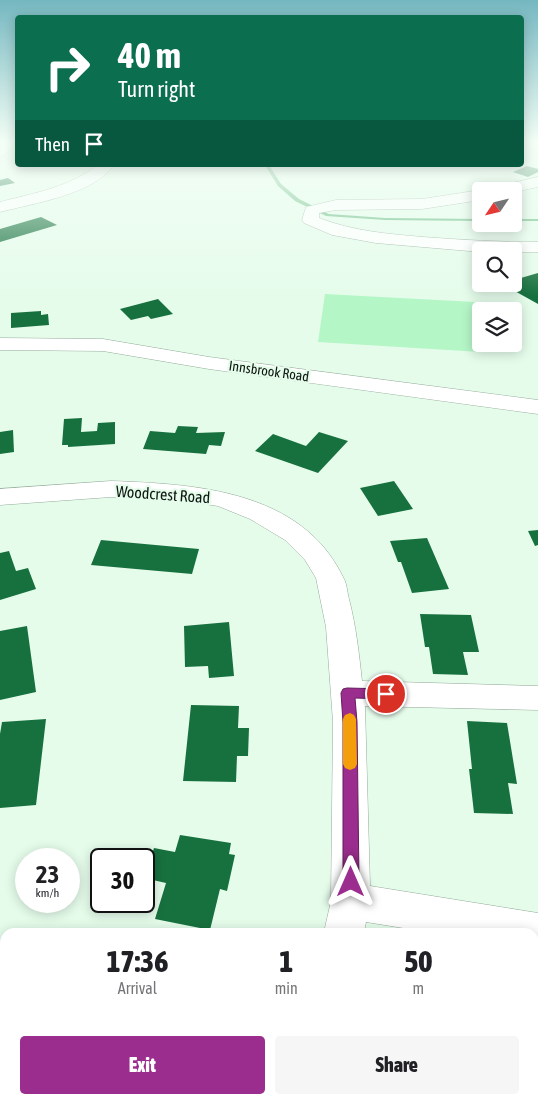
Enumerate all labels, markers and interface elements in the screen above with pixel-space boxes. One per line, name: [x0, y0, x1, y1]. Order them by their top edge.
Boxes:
icon: right: [35, 35, 100, 100]
text: 40 m: [118, 35, 181, 75]
text: Turn right: [118, 76, 195, 102]
icon: arrive: [80, 130, 108, 158]
text: Then: [35, 133, 70, 155]
north arrow: [472, 182, 522, 232]
map controls: [472, 182, 522, 352]
button: search: [472, 242, 522, 292]
button: layers: [472, 302, 522, 352]
street label: Innsbrook Road: [228, 357, 310, 385]
street label: Woodcrest Road: [115, 482, 211, 506]
pin: [365, 673, 407, 715]
icon: arrive: [372, 680, 400, 708]
speed limit sign: 30: [90, 848, 155, 913]
position arrow: [324, 855, 376, 907]
text: 23: [36, 860, 59, 888]
text: km/h: [36, 886, 59, 900]
text: 17:36: [107, 944, 168, 978]
text: 1: [279, 944, 293, 978]
text: 50: [404, 944, 432, 978]
text: Arrival: [118, 979, 157, 997]
text: min: [275, 979, 298, 997]
text: m: [413, 979, 424, 997]
button: Exit: [20, 1036, 265, 1094]
button: Share: [275, 1036, 519, 1094]

